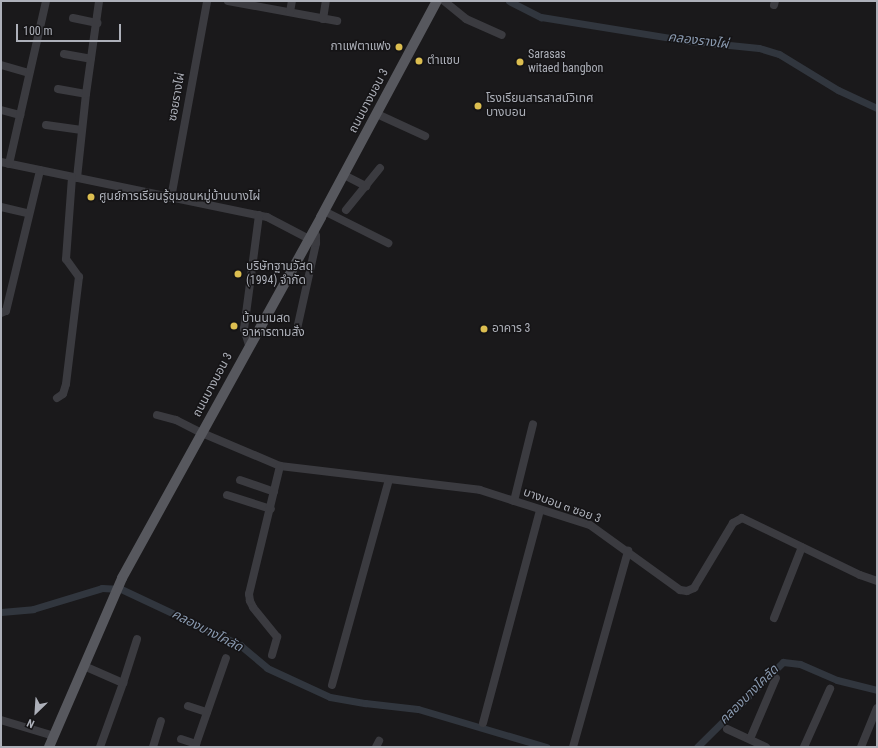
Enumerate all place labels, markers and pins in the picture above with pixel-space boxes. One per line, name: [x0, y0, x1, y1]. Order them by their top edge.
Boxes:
place label: กาแฟตาแฟง: [330, 40, 391, 54]
marker: กาแฟตาแฟง: [394, 42, 404, 52]
place label: Sarasas witaed bangbon: [528, 48, 603, 76]
place label: ตำแซบ: [427, 54, 460, 68]
marker: ตำแซบ: [414, 56, 424, 66]
marker: Sarasas witaed bangbon: [515, 57, 525, 67]
place label: โรงเรียนสารสาสน์วิเทศ บางบอน: [486, 92, 593, 120]
marker: โรงเรียนสารสาสน์วิเทศ บางบอน: [473, 101, 483, 111]
place label: ศูนย์การเรียนรู้ชุมชนหมู่บ้านบางไผ่: [99, 190, 260, 204]
marker: ศูนย์การเรียนรู้ชุมชนหมู่บ้านบางไผ่: [86, 192, 96, 202]
place label: บริษัทฐานวัสดุ (1994) จำกัด: [246, 260, 313, 288]
marker: บริษัทฐานวัสดุ (1994) จำกัด: [233, 269, 243, 279]
place label: บ้านนมสด อาหารตามสั่ง: [242, 312, 305, 340]
marker: บ้านนมสด อาหารตามสั่ง: [229, 321, 239, 331]
place label: อาคาร 3: [492, 322, 531, 336]
marker: อาคาร 3: [479, 324, 489, 334]

